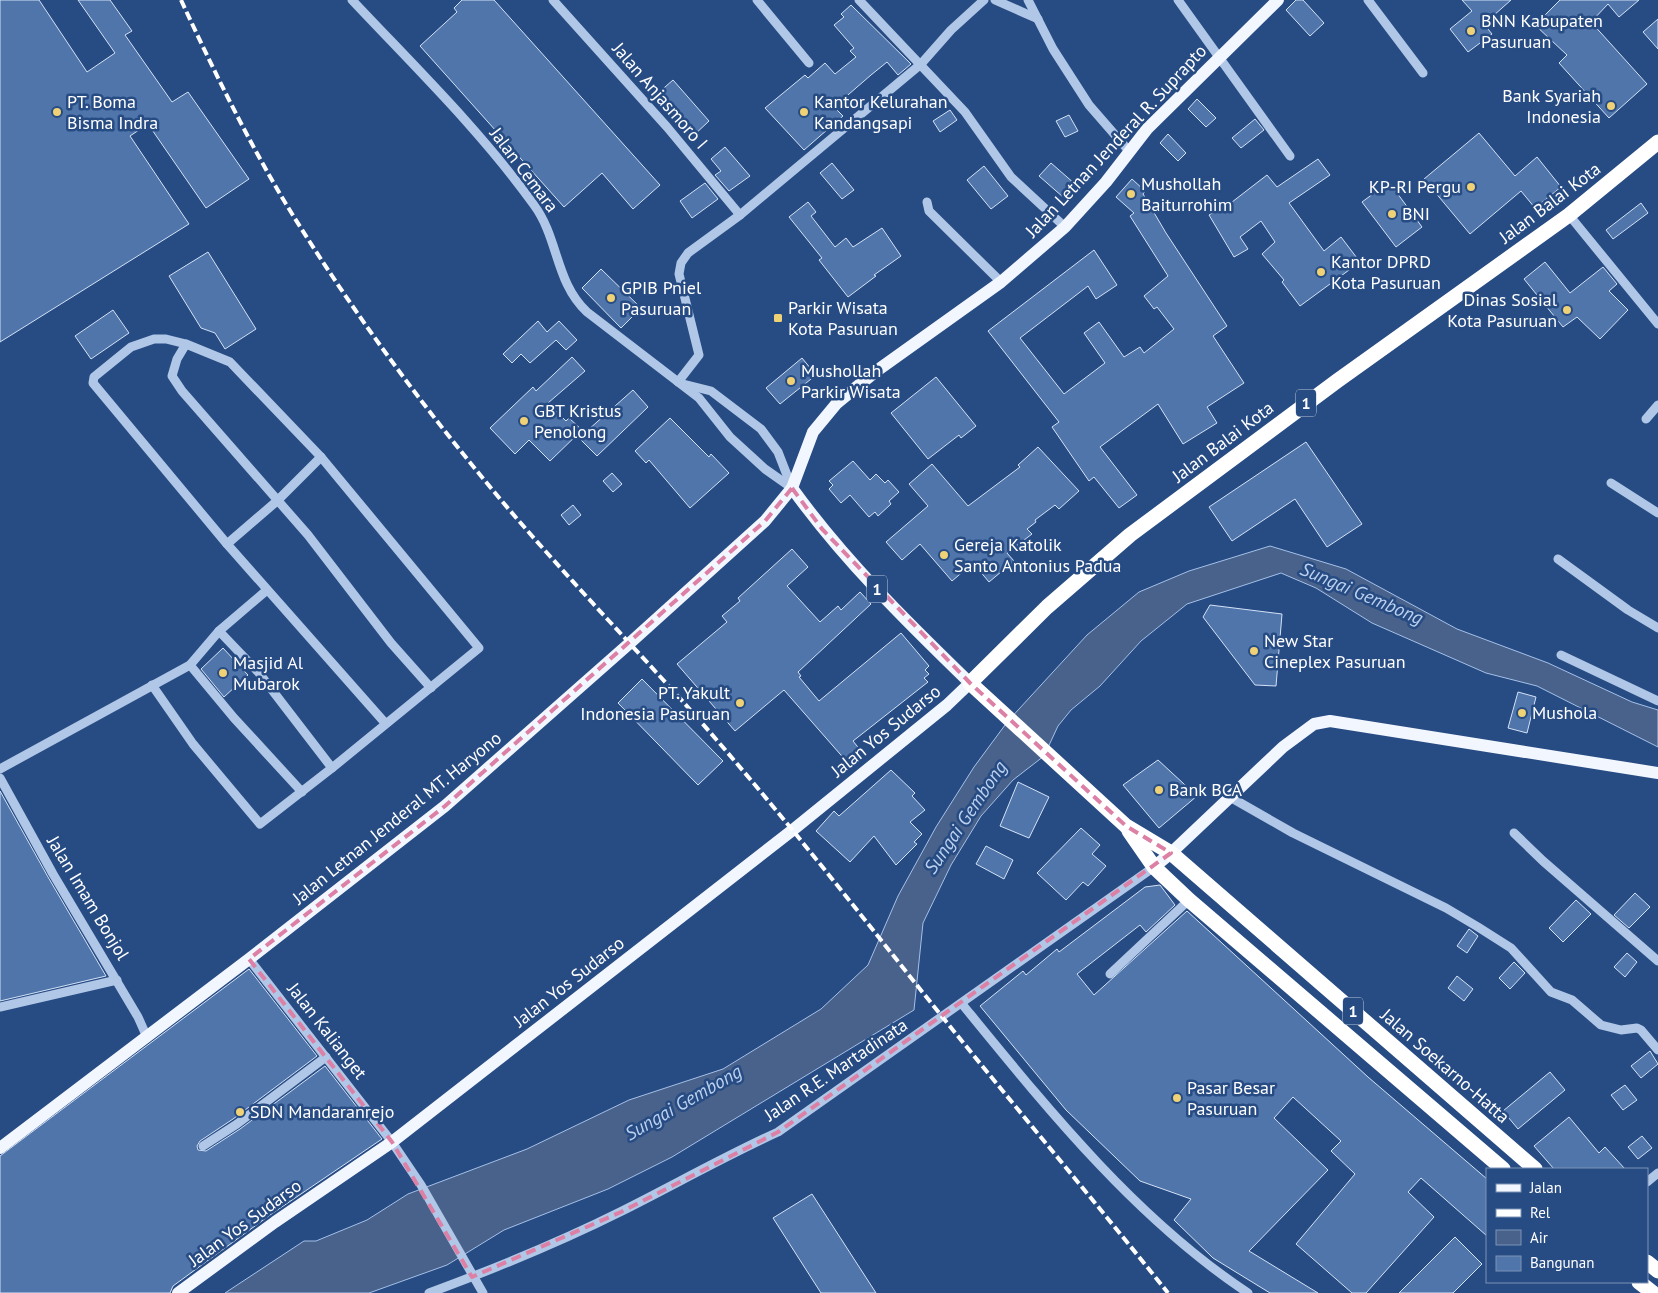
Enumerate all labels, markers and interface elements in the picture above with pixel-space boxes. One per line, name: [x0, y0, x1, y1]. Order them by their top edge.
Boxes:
place label: BNN Kabupaten Pasuruan: [1481, 9, 1603, 53]
marker: BNN Kabupaten Pasuruan: [1465, 25, 1477, 37]
street label: Jalan Anjasmoro I: [607, 37, 713, 154]
street label: Jalan Letnan Jenderal R. Suprapto: [1019, 39, 1211, 243]
place label: Bank Syariah Indonesia: [1502, 84, 1601, 128]
place label: PT. Boma Bisma Indra: [67, 90, 158, 134]
place label: Kantor Kelurahan Kandangsapi: [814, 90, 948, 134]
marker: Bank Syariah Indonesia: [1605, 100, 1617, 112]
marker: PT. Boma Bisma Indra: [51, 106, 63, 118]
marker: Kantor Kelurahan Kandangsapi: [798, 106, 810, 118]
street label: Jalan Cemara: [484, 122, 564, 217]
street label: Jalan Balai Kota: [1494, 157, 1605, 249]
place label: Mushollah Baiturrohim: [1141, 172, 1232, 216]
place label: KP-RI Pergu: [1369, 175, 1461, 198]
marker: KP-RI Pergu: [1465, 181, 1477, 193]
marker: Mushollah Baiturrohim: [1125, 188, 1137, 200]
place label: BNI: [1402, 202, 1430, 225]
marker: BNI: [1386, 208, 1398, 220]
place label: Kantor DPRD Kota Pasuruan: [1331, 250, 1441, 294]
marker: Kantor DPRD Kota Pasuruan: [1315, 266, 1327, 278]
place label: GPIB Pniel Pasuruan: [621, 276, 702, 320]
place label: Dinas Sosial Kota Pasuruan: [1447, 288, 1558, 332]
marker: GPIB Pniel Pasuruan: [605, 292, 617, 304]
place label: Parkir Wisata Kota Pasuruan: [788, 296, 898, 340]
marker: Dinas Sosial Kota Pasuruan: [1561, 304, 1573, 316]
marker: Parkir Wisata Kota Pasuruan: [772, 312, 784, 324]
place label: Mushollah Parkir Wisata: [801, 359, 901, 403]
marker: Mushollah Parkir Wisata: [785, 375, 797, 387]
road number: 1: [1296, 389, 1316, 416]
street label: Jalan Balai Kota: [1167, 396, 1278, 488]
place label: GBT Kristus Penolong: [534, 399, 621, 443]
marker: GBT Kristus Penolong: [518, 415, 530, 427]
place label: Gereja Katolik Santo Antonius Padua: [954, 533, 1121, 577]
marker: Gereja Katolik Santo Antonius Padua: [938, 549, 950, 561]
water label: Sungai Gembong: [1297, 556, 1427, 630]
road number: 1: [867, 576, 887, 602]
place label: New Star Cineplex Pasuruan: [1264, 629, 1406, 673]
marker: New Star Cineplex Pasuruan: [1248, 645, 1260, 657]
place label: Masjid Al Mubarok: [233, 651, 304, 695]
marker: Masjid Al Mubarok: [217, 667, 229, 679]
street label: Jalan Yos Sudarso: [826, 679, 945, 782]
place label: PT. Yakult Indonesia Pasuruan: [580, 681, 730, 725]
marker: PT. Yakult Indonesia Pasuruan: [734, 697, 746, 709]
place label: Mushola: [1532, 701, 1597, 724]
marker: Mushola: [1516, 707, 1528, 719]
street label: Jalan Letnan Jenderal MT. Haryono: [287, 726, 506, 910]
water label: Sungai Gembong: [918, 756, 1012, 878]
place label: Bank BCA: [1169, 778, 1242, 801]
marker: Bank BCA: [1153, 784, 1165, 796]
street label: Jalan Imam Bonjol: [42, 831, 135, 965]
street label: Jalan Yos Sudarso: [508, 931, 629, 1033]
street label: Jalan Kalianget: [282, 977, 372, 1084]
road number: 1: [1343, 998, 1363, 1024]
street label: Jalan Soekarno-Hatta: [1375, 1003, 1514, 1128]
street label: Jalan R.E. Martadinata: [759, 1013, 912, 1127]
water label: Sungai Gembong: [620, 1059, 746, 1145]
place label: Pasar Besar Pasuruan: [1187, 1076, 1275, 1120]
marker: Pasar Besar Pasuruan: [1171, 1092, 1183, 1104]
place label: SDN Mandaranrejo: [250, 1100, 395, 1123]
marker: SDN Mandaranrejo: [234, 1106, 246, 1118]
legend: [1486, 1168, 1648, 1283]
street label: Jalan Yos Sudarso: [183, 1174, 306, 1272]
text: Jalan: [1529, 1178, 1562, 1197]
text: Rel: [1530, 1203, 1551, 1222]
text: Air: [1530, 1228, 1548, 1247]
text: Bangunan: [1530, 1253, 1594, 1272]

